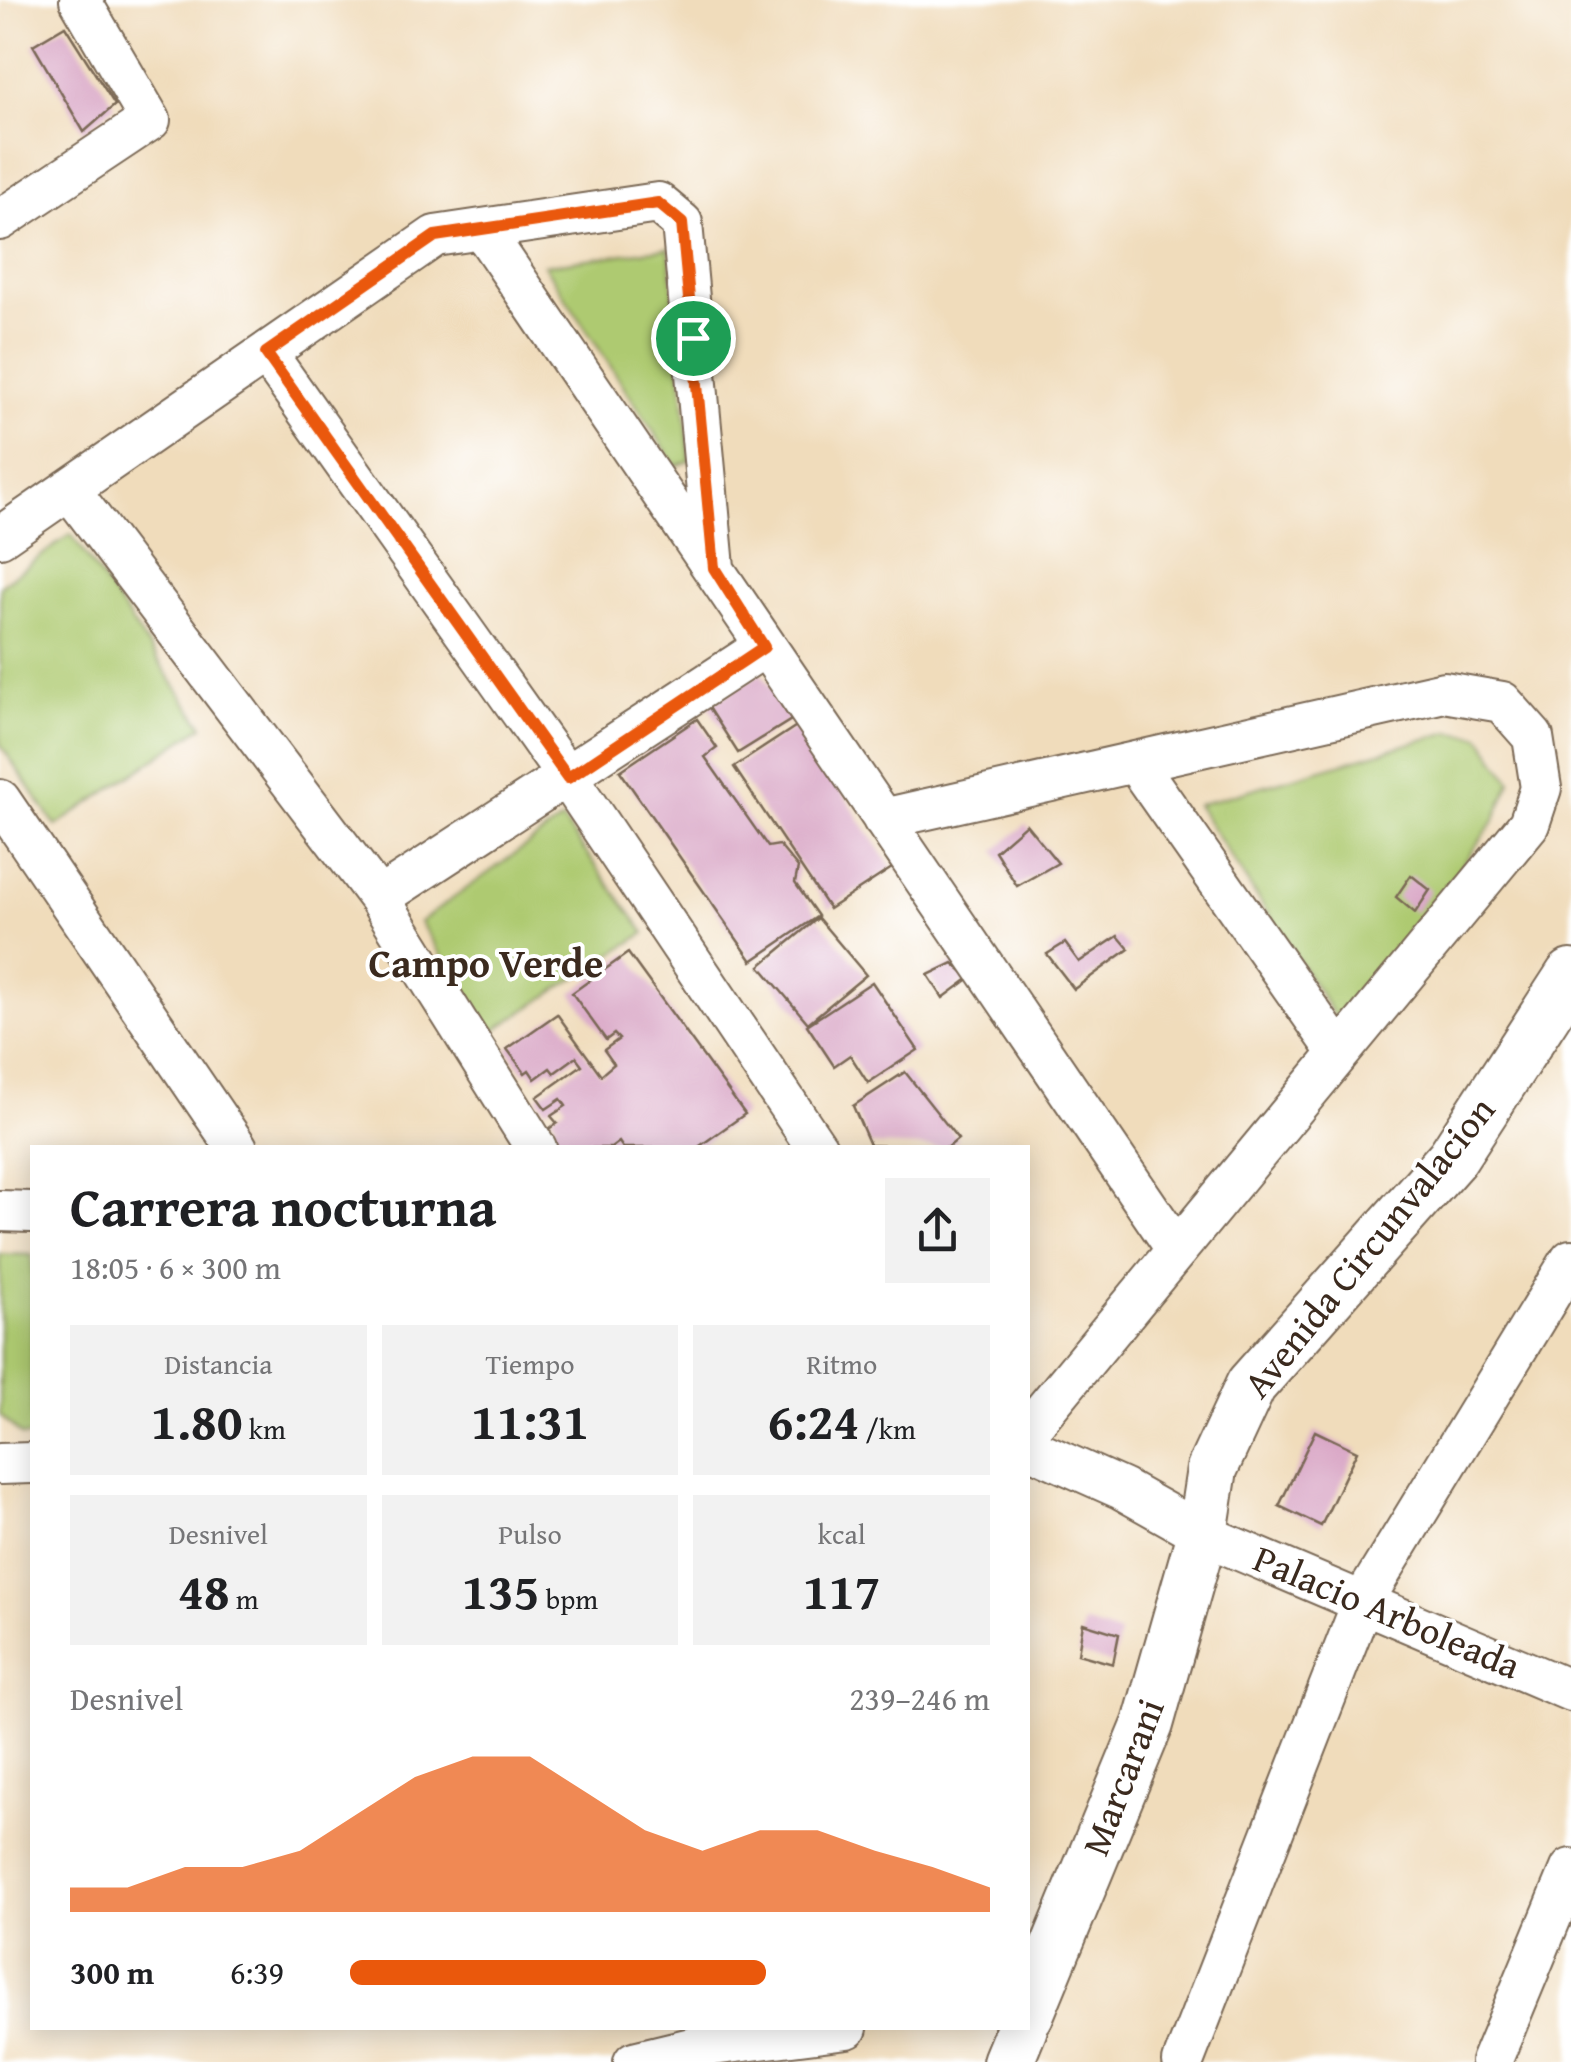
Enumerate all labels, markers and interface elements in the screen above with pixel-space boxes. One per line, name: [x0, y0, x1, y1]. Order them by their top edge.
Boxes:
pin: [651, 296, 736, 381]
icon: arrive: [666, 311, 721, 366]
district label: Campo Verde: [369, 933, 603, 992]
street label: Avenida Circunvalacion: [1229, 1083, 1508, 1409]
text: Carrera nocturna: [70, 1166, 497, 1246]
button: share: [885, 1178, 990, 1283]
text: 18:05 · 6 × 300 m: [70, 1244, 281, 1291]
text: Distancia: [164, 1343, 273, 1384]
text: Tiempo: [486, 1343, 574, 1384]
text: Ritmo: [806, 1343, 877, 1384]
text: 1.80: [151, 1384, 243, 1457]
text: 11:31: [471, 1384, 589, 1457]
text: 6:24: [767, 1384, 859, 1457]
text: km: [243, 1408, 286, 1449]
text: /km: [859, 1408, 916, 1449]
text: Desnivel: [169, 1513, 268, 1554]
text: Pulso: [498, 1513, 562, 1554]
text: kcal: [818, 1513, 866, 1554]
street label: Palacio Arboleada: [1245, 1530, 1529, 1692]
text: 48: [178, 1554, 230, 1627]
text: 135: [462, 1554, 540, 1627]
text: 117: [803, 1554, 881, 1627]
text: m: [230, 1578, 259, 1619]
text: bpm: [540, 1578, 598, 1619]
text: Desnivel: [70, 1675, 183, 1722]
text: 239–246 m: [849, 1675, 990, 1722]
street label: Marcarani: [1066, 1690, 1178, 1863]
text: 300 m: [70, 1949, 154, 1996]
text: 6:39: [230, 1949, 284, 1996]

